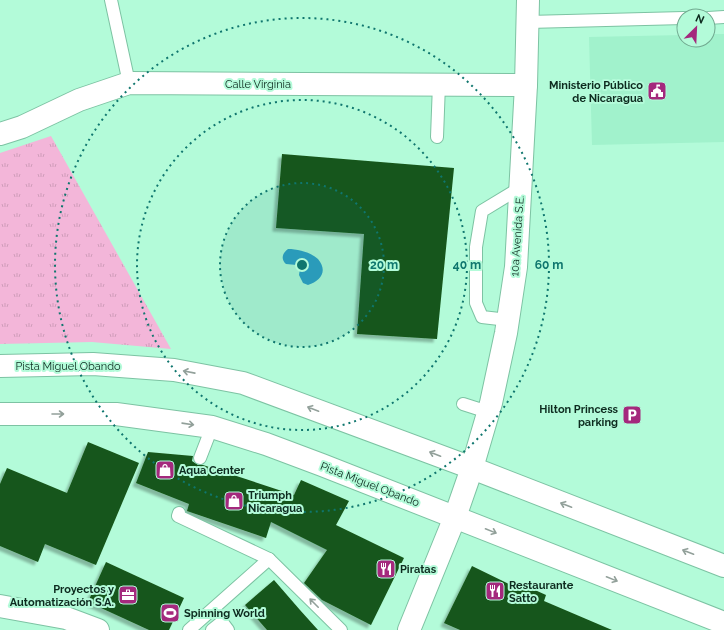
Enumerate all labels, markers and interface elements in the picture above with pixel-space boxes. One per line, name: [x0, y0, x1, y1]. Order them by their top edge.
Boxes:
north arrow: [676, 8, 716, 48]
text: N: [693, 12, 706, 27]
street label: Calle Virginia: [225, 78, 291, 91]
place label: Ministerio Público de Nicaragua: [549, 79, 643, 105]
public building icon: Ministerio Público de Nicaragua: [646, 80, 668, 102]
street label: 10a Avenida S.E.: [508, 195, 527, 277]
centre of rings: [295, 258, 309, 272]
text: 20 m: [370, 258, 398, 272]
text: 40 m: [453, 258, 481, 272]
text: 60 m: [535, 258, 563, 272]
street label: Pista Miguel Obando: [15, 360, 121, 373]
one-way arrow: [183, 368, 196, 376]
place label: Hilton Princess parking: [539, 403, 619, 429]
one-way arrow: [308, 404, 320, 412]
parking icon: Hilton Princess parking: [621, 404, 643, 426]
one-way arrow: [51, 410, 64, 418]
one-way arrow: [181, 420, 194, 428]
one-way arrow: [430, 450, 442, 458]
shop icon: Aqua Center: [154, 459, 176, 481]
street label: Pista Miguel Obando: [318, 460, 422, 510]
place label: Aqua Center: [179, 464, 245, 477]
place label: Triumph Nicaragua: [248, 489, 302, 515]
shop icon: Triumph Nicaragua: [223, 490, 245, 512]
one-way arrow: [561, 500, 573, 508]
one-way arrow: [485, 528, 497, 535]
one-way arrow: [682, 547, 694, 555]
restaurant icon: Piratas: [375, 558, 397, 580]
place label: Piratas: [400, 563, 437, 576]
one-way arrow: [606, 576, 618, 583]
place label: Restaurante Satto: [509, 579, 574, 605]
restaurant icon: Restaurante Satto: [484, 580, 506, 602]
place label: Proyectos y Automatización S.A.: [10, 583, 114, 609]
office icon: Proyectos y Automatización S.A.: [117, 584, 139, 606]
one-way arrow: [309, 598, 319, 608]
sports icon: Spinning World: [159, 602, 181, 624]
place label: Spinning World: [184, 607, 265, 620]

